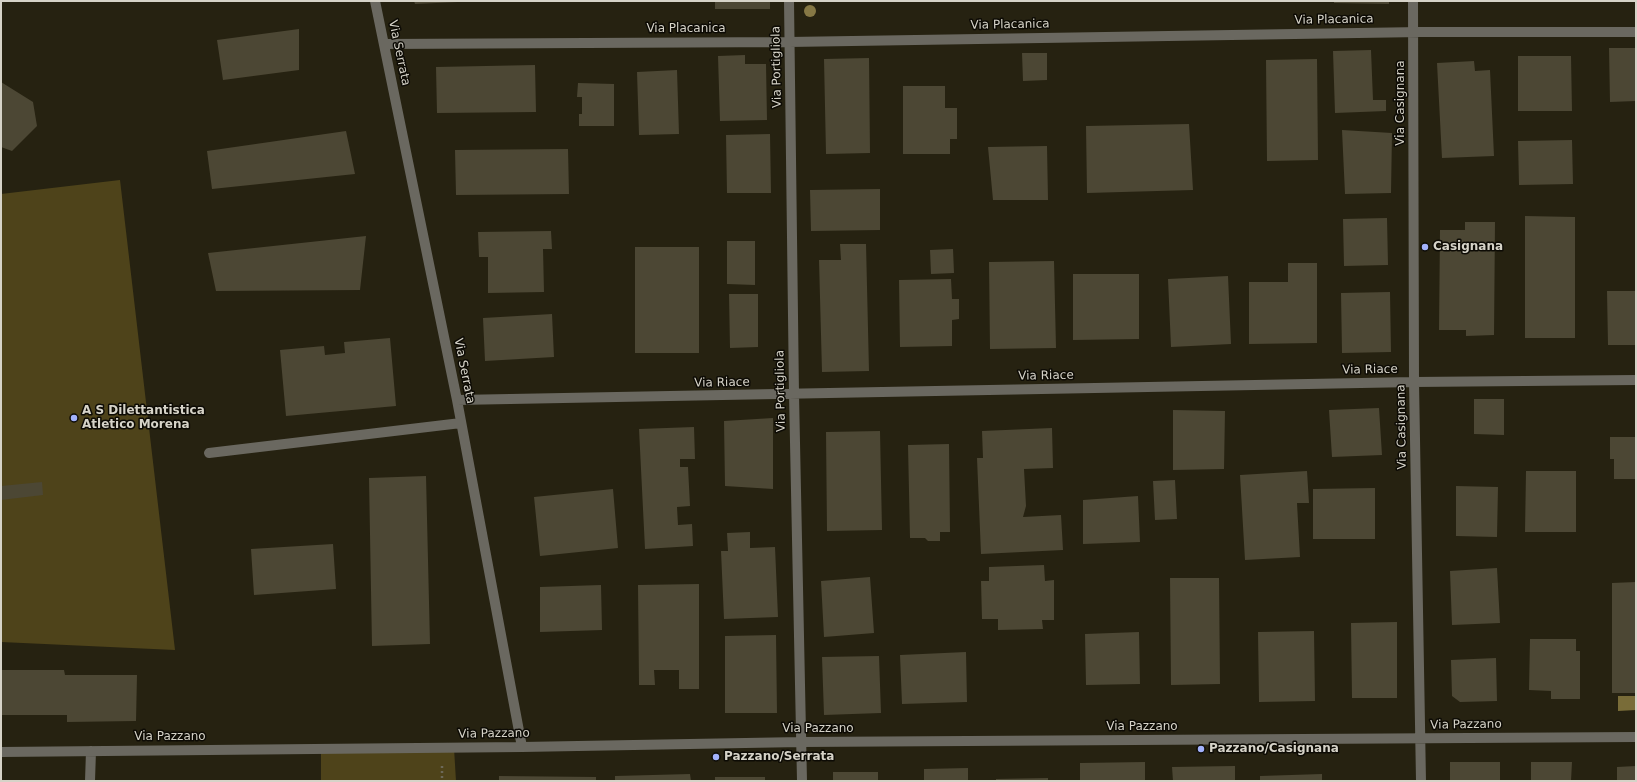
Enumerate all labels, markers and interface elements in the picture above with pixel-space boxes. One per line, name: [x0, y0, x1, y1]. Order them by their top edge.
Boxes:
street label: Via Placanica: [1294, 12, 1374, 28]
street label: Via Placanica: [970, 17, 1050, 33]
street label: Via Serrata: [385, 19, 413, 87]
street label: Via Placanica: [646, 22, 726, 36]
street label: Via Portigliola: [769, 26, 785, 108]
street label: Via Casignana: [1394, 60, 1408, 146]
place label: Casignana: [1433, 240, 1503, 254]
marker: Casignana: [1420, 242, 1430, 252]
street label: Via Serrata: [451, 337, 477, 405]
street label: Via Portigliola: [773, 350, 789, 432]
street label: Via Riace: [1342, 362, 1398, 378]
street label: Via Riace: [1018, 368, 1074, 384]
street label: Via Riace: [694, 375, 750, 391]
street label: Via Casignana: [1394, 384, 1410, 470]
place label: A S Dilettantistica Atletico Morena: [82, 404, 205, 432]
marker: A S Dilettantistica Atletico Morena: [69, 413, 79, 423]
street label: Via Pazzano: [1430, 717, 1502, 733]
street label: Via Pazzano: [1106, 720, 1178, 734]
street label: Via Pazzano: [782, 722, 854, 736]
street label: Via Pazzano: [458, 726, 530, 742]
street label: Via Pazzano: [134, 730, 206, 744]
place label: Pazzano/Casignana: [1209, 742, 1339, 756]
marker: Pazzano/Casignana: [1196, 744, 1206, 754]
place label: Pazzano/Serrata: [724, 750, 834, 764]
marker: Pazzano/Serrata: [711, 752, 721, 762]

